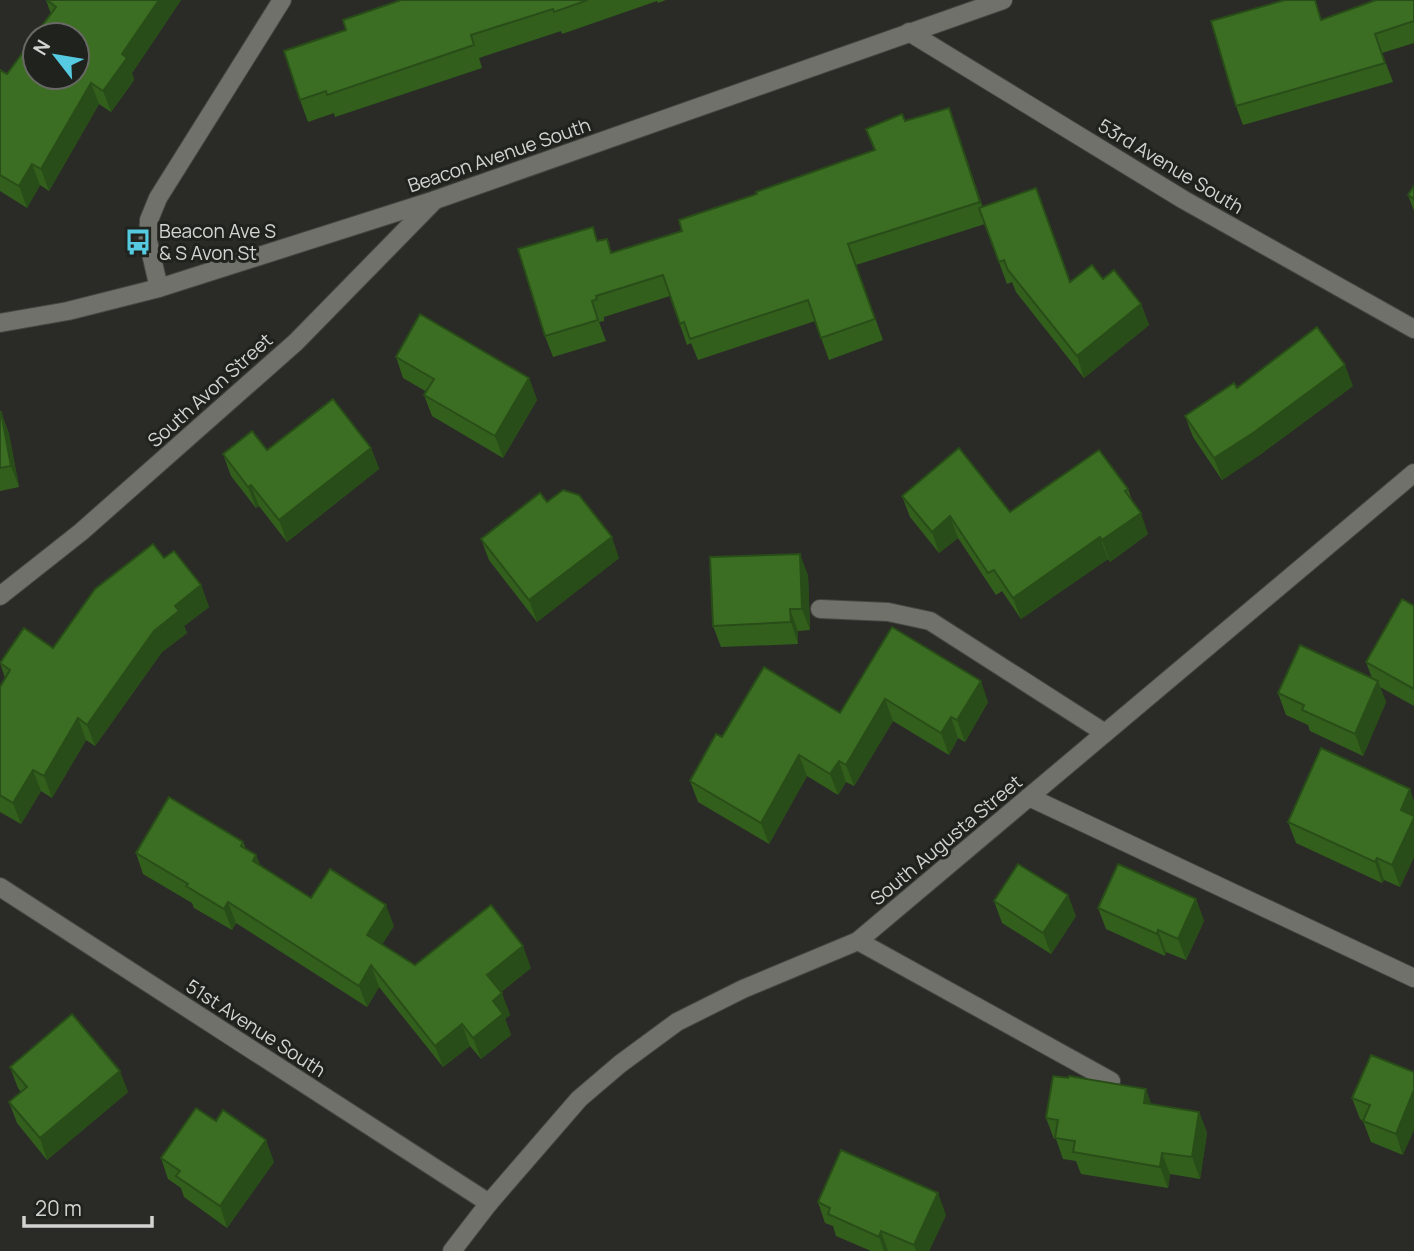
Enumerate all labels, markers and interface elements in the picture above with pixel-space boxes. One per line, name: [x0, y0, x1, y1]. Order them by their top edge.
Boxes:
north arrow: [21, 21, 91, 91]
text: N: [27, 35, 56, 60]
street label: Beacon Avenue South: [404, 112, 594, 198]
street label: 53rd Avenue South: [1094, 112, 1248, 220]
place label: Beacon Ave S & S Avon St: [159, 218, 276, 266]
bus stop icon: Beacon Ave S & S Avon St: [123, 227, 153, 257]
street label: South Avon Street: [142, 327, 278, 453]
street label: South Augusta Street: [865, 769, 1027, 911]
street label: 51st Avenue South: [181, 973, 331, 1083]
scale bar: [24, 1184, 152, 1228]
text: 20 m: [35, 1194, 82, 1222]

